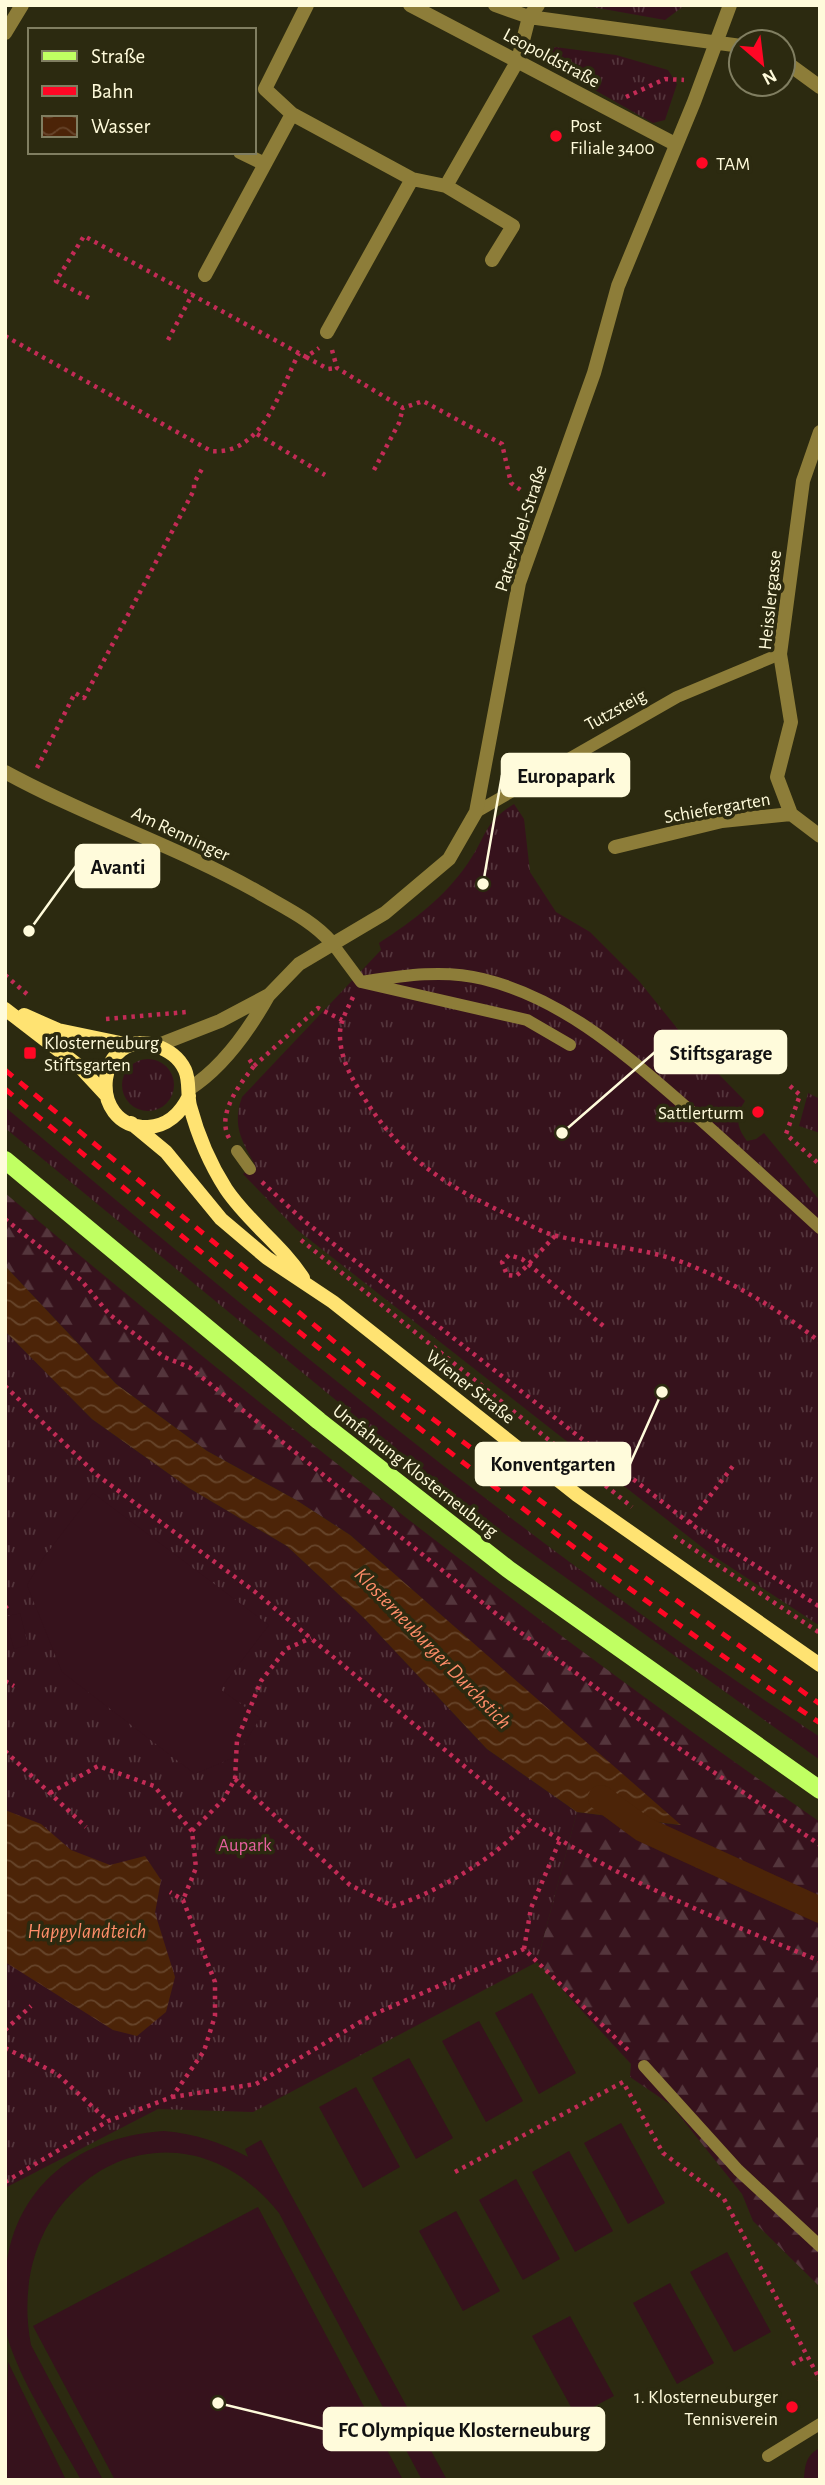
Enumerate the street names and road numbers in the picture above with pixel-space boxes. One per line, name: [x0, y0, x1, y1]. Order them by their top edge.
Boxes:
street label: Leopoldstraße: [500, 25, 603, 92]
street label: Pater-Abel-Straße: [492, 463, 551, 594]
street label: Heisslergasse: [756, 549, 785, 651]
street label: Tutzsteig: [582, 685, 650, 735]
street label: Schiefergarten: [663, 790, 772, 827]
street label: Am Renninger: [128, 803, 232, 865]
street label: Wiener Straße: [422, 1347, 518, 1428]
street label: Umfahrung Klosterneuburg: [329, 1401, 502, 1542]

